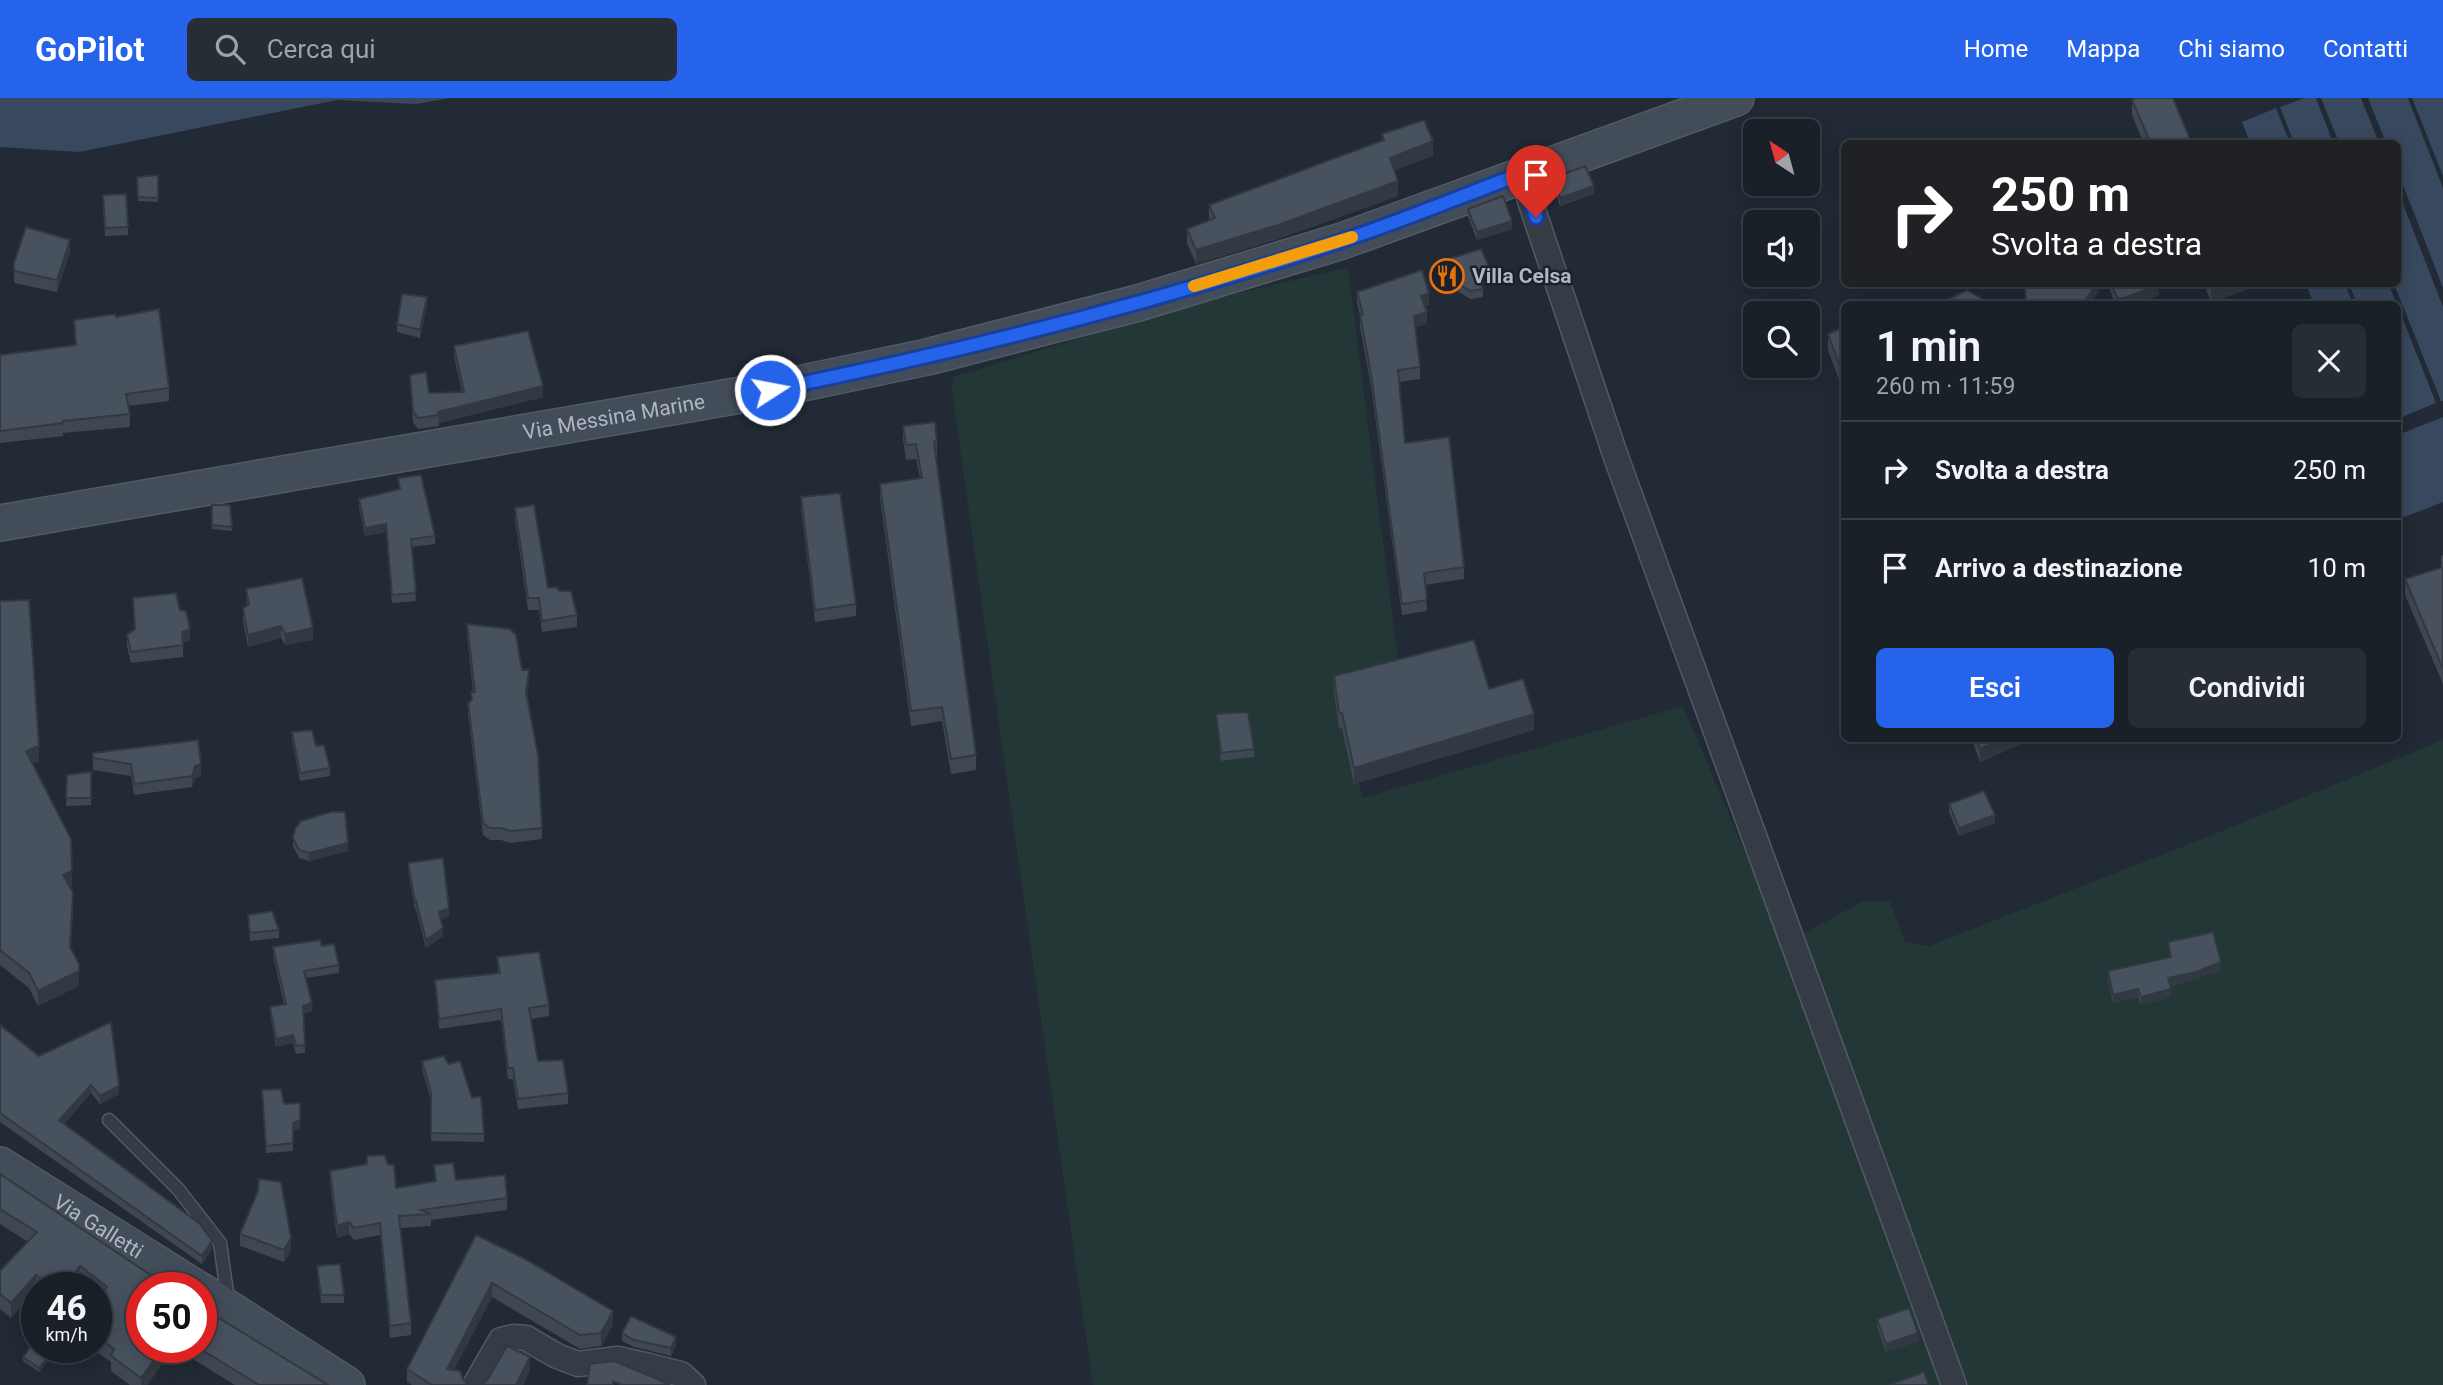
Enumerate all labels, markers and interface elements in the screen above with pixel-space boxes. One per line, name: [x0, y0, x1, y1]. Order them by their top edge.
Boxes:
search box: [187, 18, 677, 81]
text: GoPilot: [35, 30, 145, 69]
icon: search: [211, 30, 249, 68]
text: Cerca qui: [267, 34, 376, 64]
text: Home: [1964, 35, 2028, 63]
text: Mappa: [2066, 35, 2140, 63]
text: Chi siamo: [2178, 35, 2285, 63]
text: Contatti: [2323, 35, 2408, 63]
north arrow: [1743, 119, 1820, 196]
map controls: [1743, 119, 1820, 378]
pin: [1506, 145, 1566, 217]
icon: arrive: [1517, 156, 1555, 194]
text: 250 m: [1991, 166, 2130, 223]
icon: right: [1876, 168, 1967, 259]
button: sound: [1743, 210, 1820, 287]
text: Svolta a destra: [1991, 225, 2202, 263]
restaurant icon: Villa Celsa: [1428, 257, 1466, 295]
place label: Villa Celsa: [1472, 264, 1572, 288]
button: search: [1743, 301, 1820, 378]
text: 1 min: [1876, 322, 1981, 371]
button: close: [2292, 324, 2366, 398]
position arrow: [733, 353, 807, 427]
text: 260 m · 11:59: [1876, 373, 2015, 400]
street label: Via Messina Marine: [521, 389, 707, 444]
icon: right: [1876, 451, 1914, 489]
text: Svolta a destra: [1935, 455, 2109, 485]
text: 250 m: [2293, 455, 2366, 485]
icon: arrive: [1876, 549, 1914, 587]
text: Arrivo a destinazione: [1935, 553, 2182, 583]
text: 10 m: [2308, 553, 2366, 583]
button: Esci: [1876, 648, 2114, 728]
button: Condividi: [2128, 648, 2366, 728]
street label: Via Galletti: [49, 1190, 147, 1264]
speed limit sign: 50: [126, 1272, 217, 1363]
text: 46: [46, 1288, 87, 1329]
text: km/h: [45, 1324, 88, 1345]

